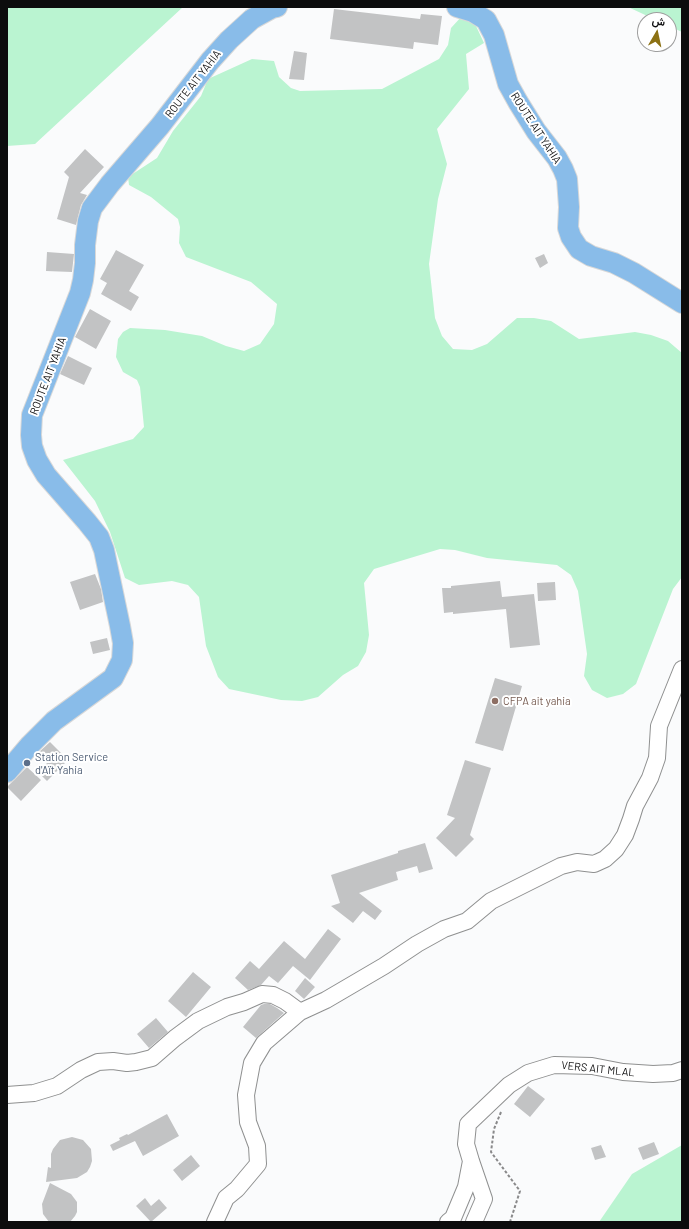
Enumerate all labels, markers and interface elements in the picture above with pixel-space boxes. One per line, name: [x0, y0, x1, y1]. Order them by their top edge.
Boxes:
north arrow: [637, 12, 677, 52]
text: ش: [651, 13, 666, 28]
street label: ROUTE AIT YAHIA: [162, 47, 224, 121]
street label: ROUTE AIT YAHIA: [508, 90, 564, 166]
street label: ROUTE AIT YAHIA: [27, 335, 69, 417]
place label: CFPA ait yahia: [503, 694, 571, 708]
marker: CFPA ait yahia: [490, 696, 500, 706]
place label: Station Service d'Aït Yahia: [35, 750, 108, 776]
marker: Station Service d'Aït Yahia: [22, 758, 32, 768]
street label: VERS AIT MLAL: [561, 1059, 635, 1079]

